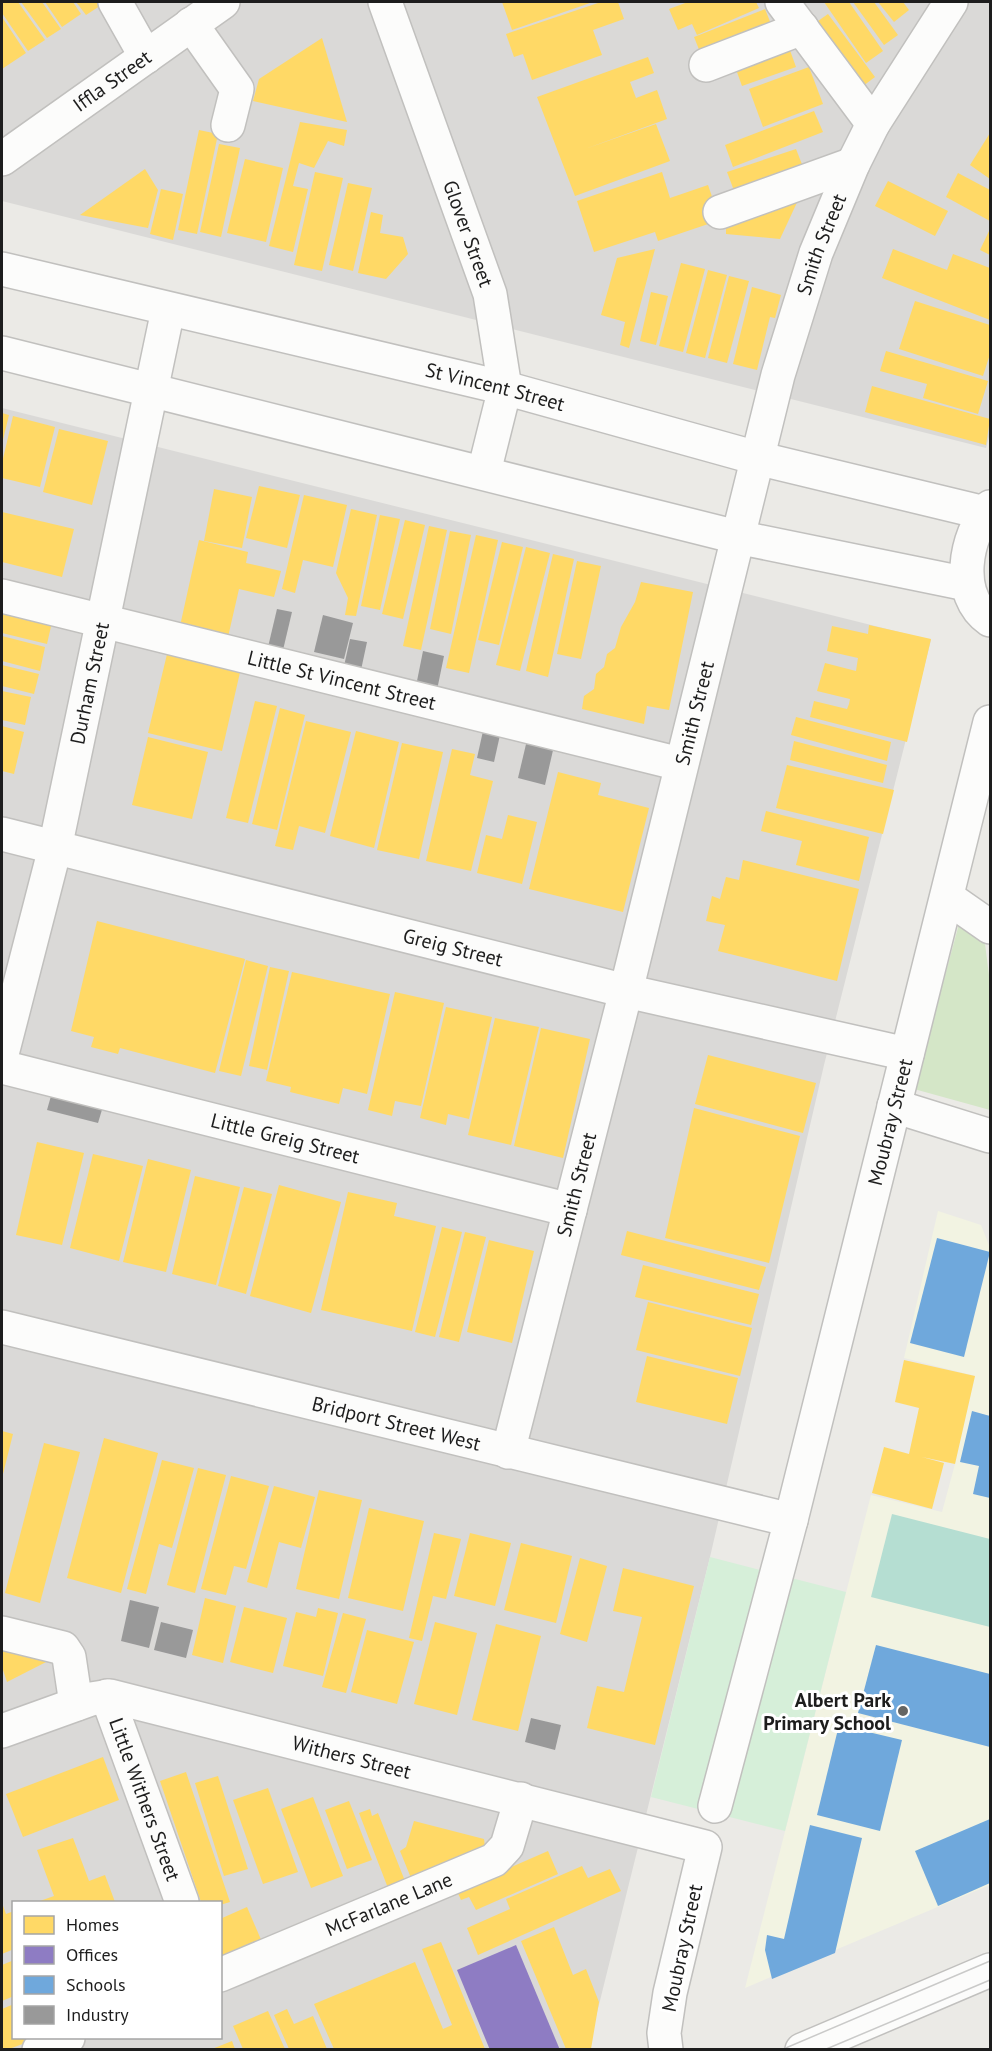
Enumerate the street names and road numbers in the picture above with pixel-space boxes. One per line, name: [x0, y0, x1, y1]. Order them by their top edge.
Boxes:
street label: Iffla Street: [68, 44, 157, 118]
street label: Glover Street: [437, 177, 499, 291]
street label: Smith Street: [791, 190, 852, 298]
street label: St Vincent Street: [423, 357, 568, 417]
street label: Durham Street: [64, 620, 115, 747]
street label: Little St Vincent Street: [245, 644, 439, 716]
street label: Smith Street: [669, 658, 720, 768]
street label: Greig Street: [400, 922, 506, 973]
street label: Moubray Street: [862, 1056, 919, 1188]
street label: Little Greig Street: [208, 1107, 362, 1170]
street label: Smith Street: [551, 1130, 602, 1239]
street label: Bridport Street West: [309, 1390, 484, 1457]
street label: Little Withers Street: [103, 1714, 186, 1885]
street label: Withers Street: [289, 1730, 414, 1785]
street label: McFarlane Lane: [321, 1866, 456, 1942]
street label: Moubray Street: [656, 1882, 708, 2014]

